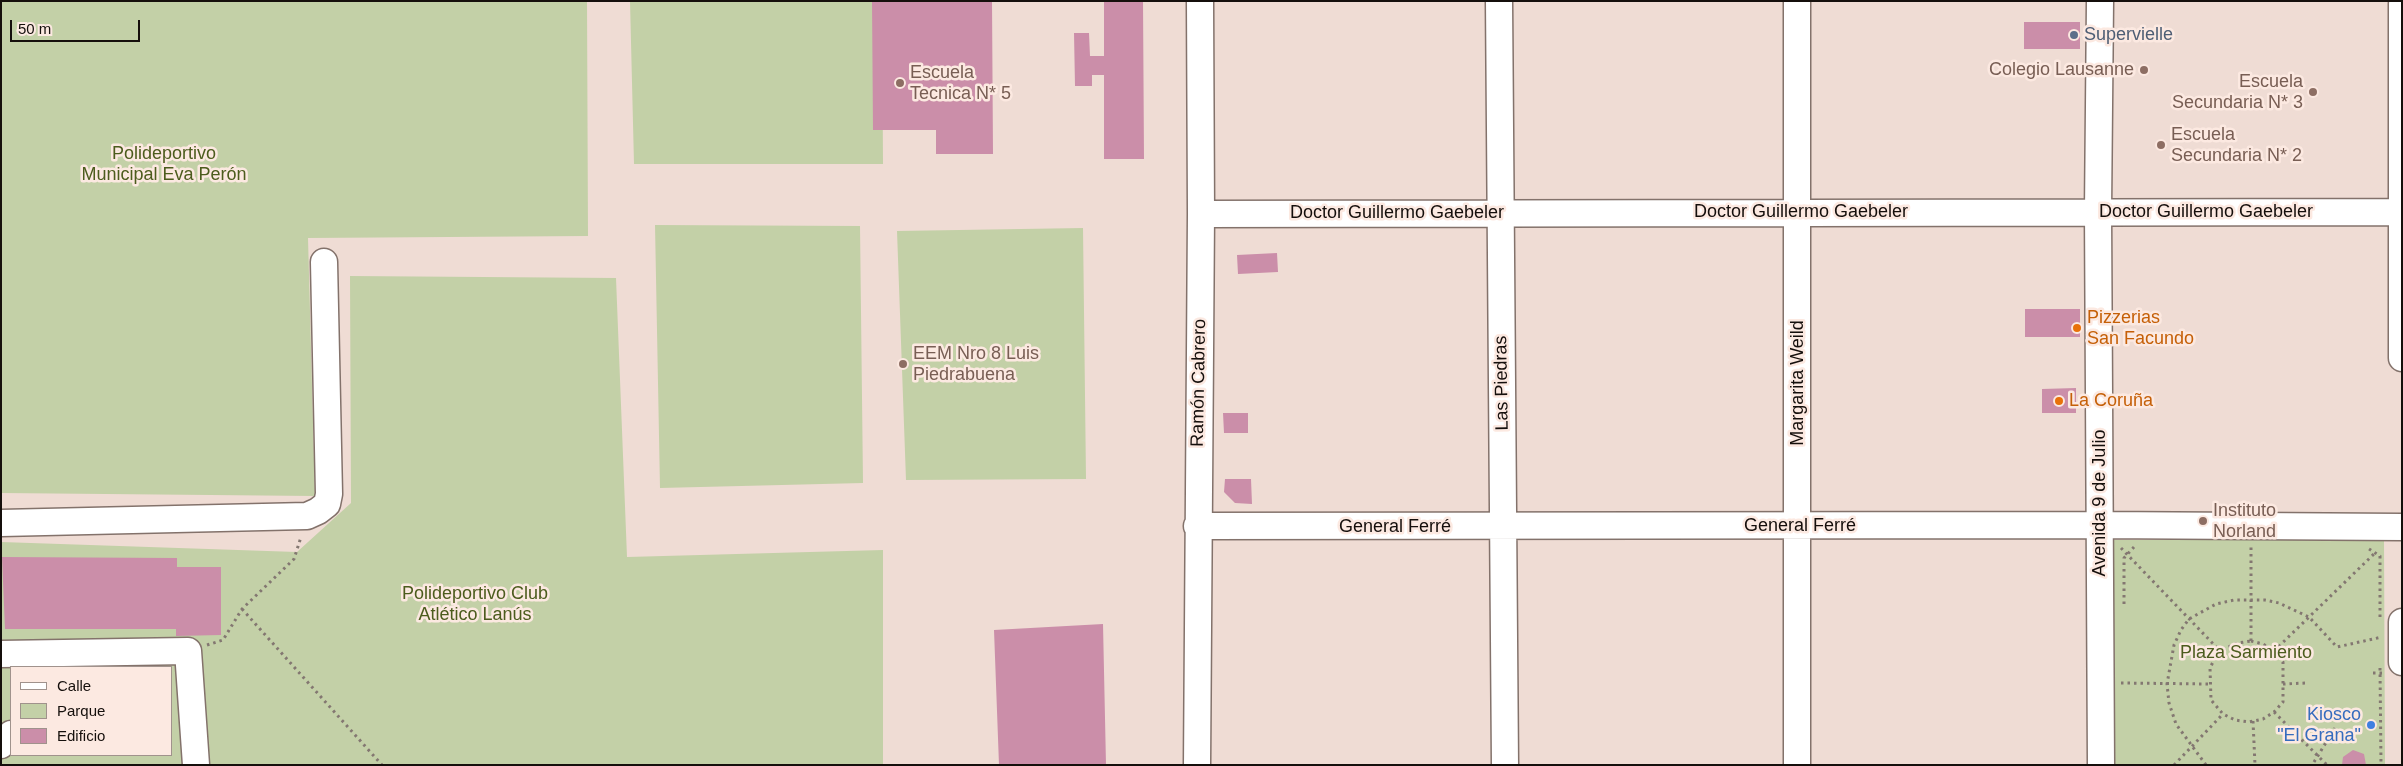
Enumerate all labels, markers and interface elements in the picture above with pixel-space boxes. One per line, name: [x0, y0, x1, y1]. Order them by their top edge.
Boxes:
scale bar: [12, 10, 142, 42]
text: 50 m: [18, 20, 51, 37]
place label: Supervielle: [2084, 24, 2173, 46]
marker: Supervielle: [2068, 29, 2080, 41]
place label: Colegio Lausanne: [1989, 59, 2134, 81]
place label: Escuela Tecnica N* 5: [910, 62, 1011, 104]
marker: Colegio Lausanne: [2138, 64, 2150, 76]
place label: Escuela Secundaria N* 3: [2172, 71, 2303, 114]
marker: Escuela Tecnica N* 5: [894, 77, 906, 89]
marker: Escuela Secundaria N* 3: [2307, 86, 2319, 98]
place label: Escuela Secundaria N* 2: [2171, 124, 2302, 166]
marker: Escuela Secundaria N* 2: [2155, 139, 2167, 151]
park label: Polideportivo Municipal Eva Perón: [81, 143, 247, 186]
street label: Doctor Guillermo Gaebeler: [1694, 201, 1908, 223]
street label: Doctor Guillermo Gaebeler: [2099, 201, 2313, 223]
street label: Doctor Guillermo Gaebeler: [1290, 202, 1504, 224]
place label: Pizzerias San Facundo: [2087, 307, 2194, 350]
street label: Ramón Cabrero: [1187, 319, 1211, 447]
street label: Margarita Weild: [1787, 320, 1809, 446]
marker: Pizzerias San Facundo: [2071, 322, 2083, 334]
street label: Las Piedras: [1490, 335, 1514, 431]
place label: EEM Nro 8 Luis Piedrabuena: [913, 343, 1039, 386]
marker: EEM Nro 8 Luis Piedrabuena: [897, 358, 909, 370]
place label: La Coruña: [2069, 390, 2153, 412]
marker: La Coruña: [2053, 395, 2065, 407]
street label: Avenida 9 de Julio: [2089, 430, 2111, 576]
place label: Instituto Norland: [2213, 500, 2276, 542]
street label: General Ferré: [1744, 515, 1856, 537]
marker: Instituto Norland: [2197, 515, 2209, 527]
street label: General Ferré: [1339, 516, 1451, 538]
park label: Polideportivo Club Atlético Lanús: [402, 583, 548, 626]
park label: Plaza Sarmiento: [2180, 642, 2312, 664]
legend: [10, 666, 172, 756]
text: Calle: [57, 677, 91, 694]
text: Parque: [57, 702, 105, 719]
place label: Kiosco "El Grana": [2277, 704, 2361, 746]
marker: Kiosco "El Grana": [2365, 719, 2377, 731]
text: Edificio: [57, 727, 105, 744]

